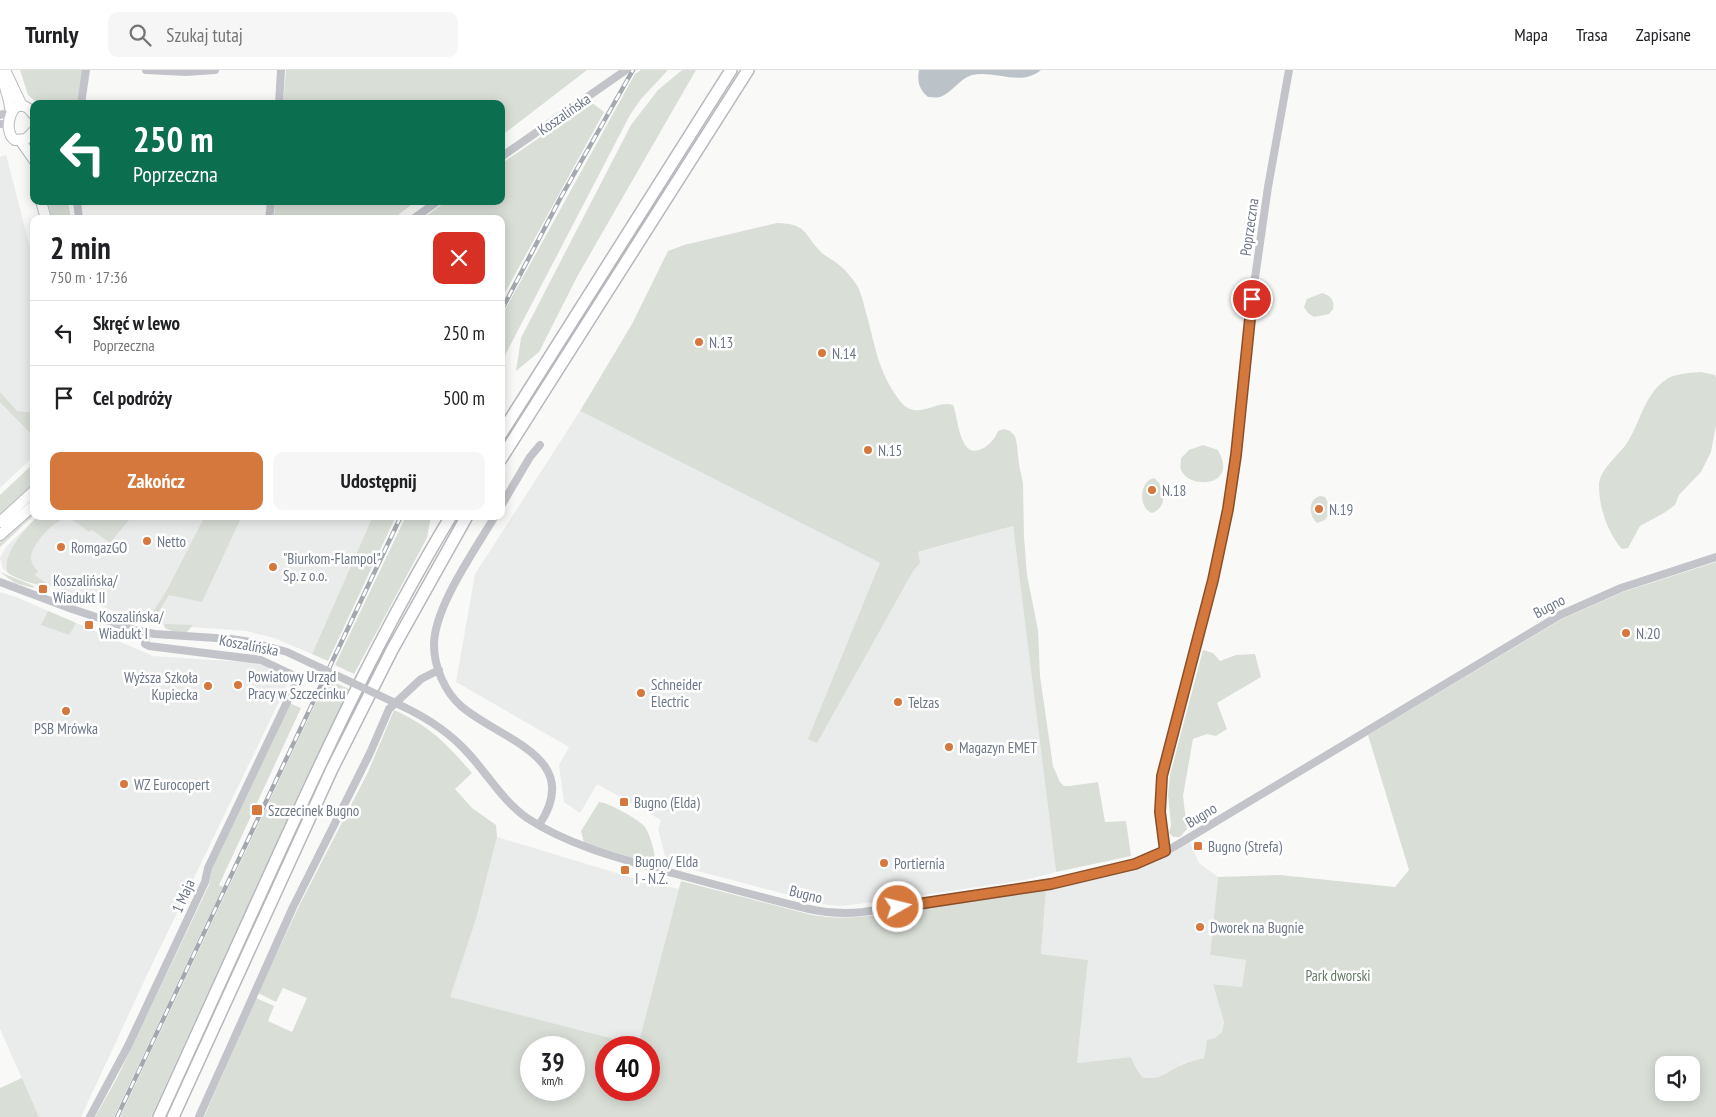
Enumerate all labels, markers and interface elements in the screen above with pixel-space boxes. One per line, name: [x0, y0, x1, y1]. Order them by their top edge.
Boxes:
search box: [108, 12, 458, 57]
text: Turnly: [25, 19, 78, 50]
icon: search: [126, 21, 154, 49]
text: Szukaj tutaj: [166, 23, 243, 47]
text: Mapa: [1514, 23, 1548, 46]
text: Trasa: [1576, 23, 1608, 46]
text: Zapisane: [1636, 23, 1691, 46]
street label: Koszalińska: [534, 89, 594, 139]
text: 250 m: [133, 116, 214, 162]
icon: left: [50, 120, 115, 185]
text: Poprzeczna: [133, 160, 218, 188]
street label: Poprzeczna: [1236, 197, 1262, 257]
text: 2 min: [50, 228, 111, 267]
button: close: [433, 232, 485, 284]
text: 750 m · 17:36: [50, 267, 128, 287]
pin: [1231, 278, 1273, 320]
icon: arrive: [1238, 285, 1266, 313]
text: Skręć w lewo: [93, 311, 180, 335]
icon: left: [50, 319, 78, 347]
text: 250 m: [443, 321, 485, 345]
place label: N.13: [709, 333, 733, 352]
text: Poprzeczna: [93, 335, 155, 355]
marker: N.13: [693, 336, 705, 348]
place label: N.14: [832, 344, 856, 363]
marker: N.14: [816, 347, 828, 359]
icon: arrive: [50, 384, 78, 412]
text: Cel podróży: [93, 386, 172, 410]
text: 500 m: [443, 386, 485, 410]
place label: N.15: [878, 441, 902, 460]
marker: N.15: [862, 444, 874, 456]
button: Zakończ: [50, 452, 263, 510]
button: Udostępnij: [273, 452, 485, 510]
place label: N.18: [1162, 481, 1186, 500]
marker: N.18: [1146, 484, 1158, 496]
place label: N.19: [1329, 500, 1353, 519]
marker: N.19: [1313, 503, 1325, 515]
place label: Netto: [157, 532, 186, 551]
marker: Netto: [141, 535, 153, 547]
place label: RomgazGO: [71, 538, 127, 557]
marker: RomgazGO: [55, 541, 67, 553]
place label: "Biurkom-Flampol" Sp. z o.o.: [283, 549, 381, 585]
marker: "Biurkom-Flampol" Sp. z o.o.: [267, 561, 279, 573]
place label: Koszalińska/ Wiadukt II: [53, 571, 118, 607]
marker: Koszalińska/ Wiadukt II: [37, 583, 49, 595]
street label: Bugno: [1530, 590, 1568, 622]
place label: Koszalińska/ Wiadukt I: [99, 607, 164, 643]
marker: Koszalińska/ Wiadukt I: [83, 619, 95, 631]
place label: N.20: [1636, 624, 1660, 643]
marker: N.20: [1620, 627, 1632, 639]
street label: Koszalińska: [218, 630, 280, 660]
place label: Powiatowy Urząd Pracy w Szczecinku: [248, 667, 345, 703]
place label: Wyższa Szkoła Kupiecka: [124, 668, 198, 704]
place label: Schneider Electric: [651, 675, 703, 711]
marker: Powiatowy Urząd Pracy w Szczecinku: [232, 679, 244, 691]
marker: Wyższa Szkoła Kupiecka: [202, 680, 214, 692]
marker: Schneider Electric: [635, 687, 647, 699]
place label: Telzas: [908, 693, 939, 712]
marker: Telzas: [892, 696, 904, 708]
marker: PSB Mrówka: [60, 705, 72, 717]
place label: PSB Mrówka: [34, 719, 98, 738]
place label: Magazyn EMET: [959, 738, 1037, 757]
marker: Magazyn EMET: [943, 741, 955, 753]
place label: WZ Eurocopert: [134, 775, 210, 794]
marker: WZ Eurocopert: [118, 778, 130, 790]
place label: Bugno (Elda): [634, 793, 700, 812]
marker: Bugno (Elda): [618, 796, 630, 808]
street label: Bugno: [1182, 798, 1220, 832]
place label: Szczecinek Bugno: [268, 801, 359, 820]
marker: Szczecinek Bugno: [250, 803, 264, 817]
place label: Bugno (Strefa): [1208, 837, 1283, 856]
marker: Bugno (Strefa): [1192, 840, 1204, 852]
place label: Bugno/ Elda I - N.Ż.: [635, 852, 698, 888]
place label: Portiernia: [894, 854, 945, 873]
marker: Portiernia: [878, 857, 890, 869]
marker: Bugno/ Elda I - N.Ż.: [619, 864, 631, 876]
street label: 1 Maja: [167, 876, 199, 916]
position arrow: [871, 880, 923, 932]
street label: Bugno: [788, 881, 824, 907]
place label: Dworek na Bugnie: [1210, 918, 1304, 937]
marker: Dworek na Bugnie: [1194, 921, 1206, 933]
park label: Park dworski: [1305, 966, 1371, 985]
speed limit sign: 40: [595, 1036, 660, 1101]
text: 39: [541, 1046, 564, 1078]
map controls: [1655, 1056, 1700, 1101]
button: sound: [1655, 1056, 1700, 1101]
text: km/h: [542, 1073, 563, 1088]

